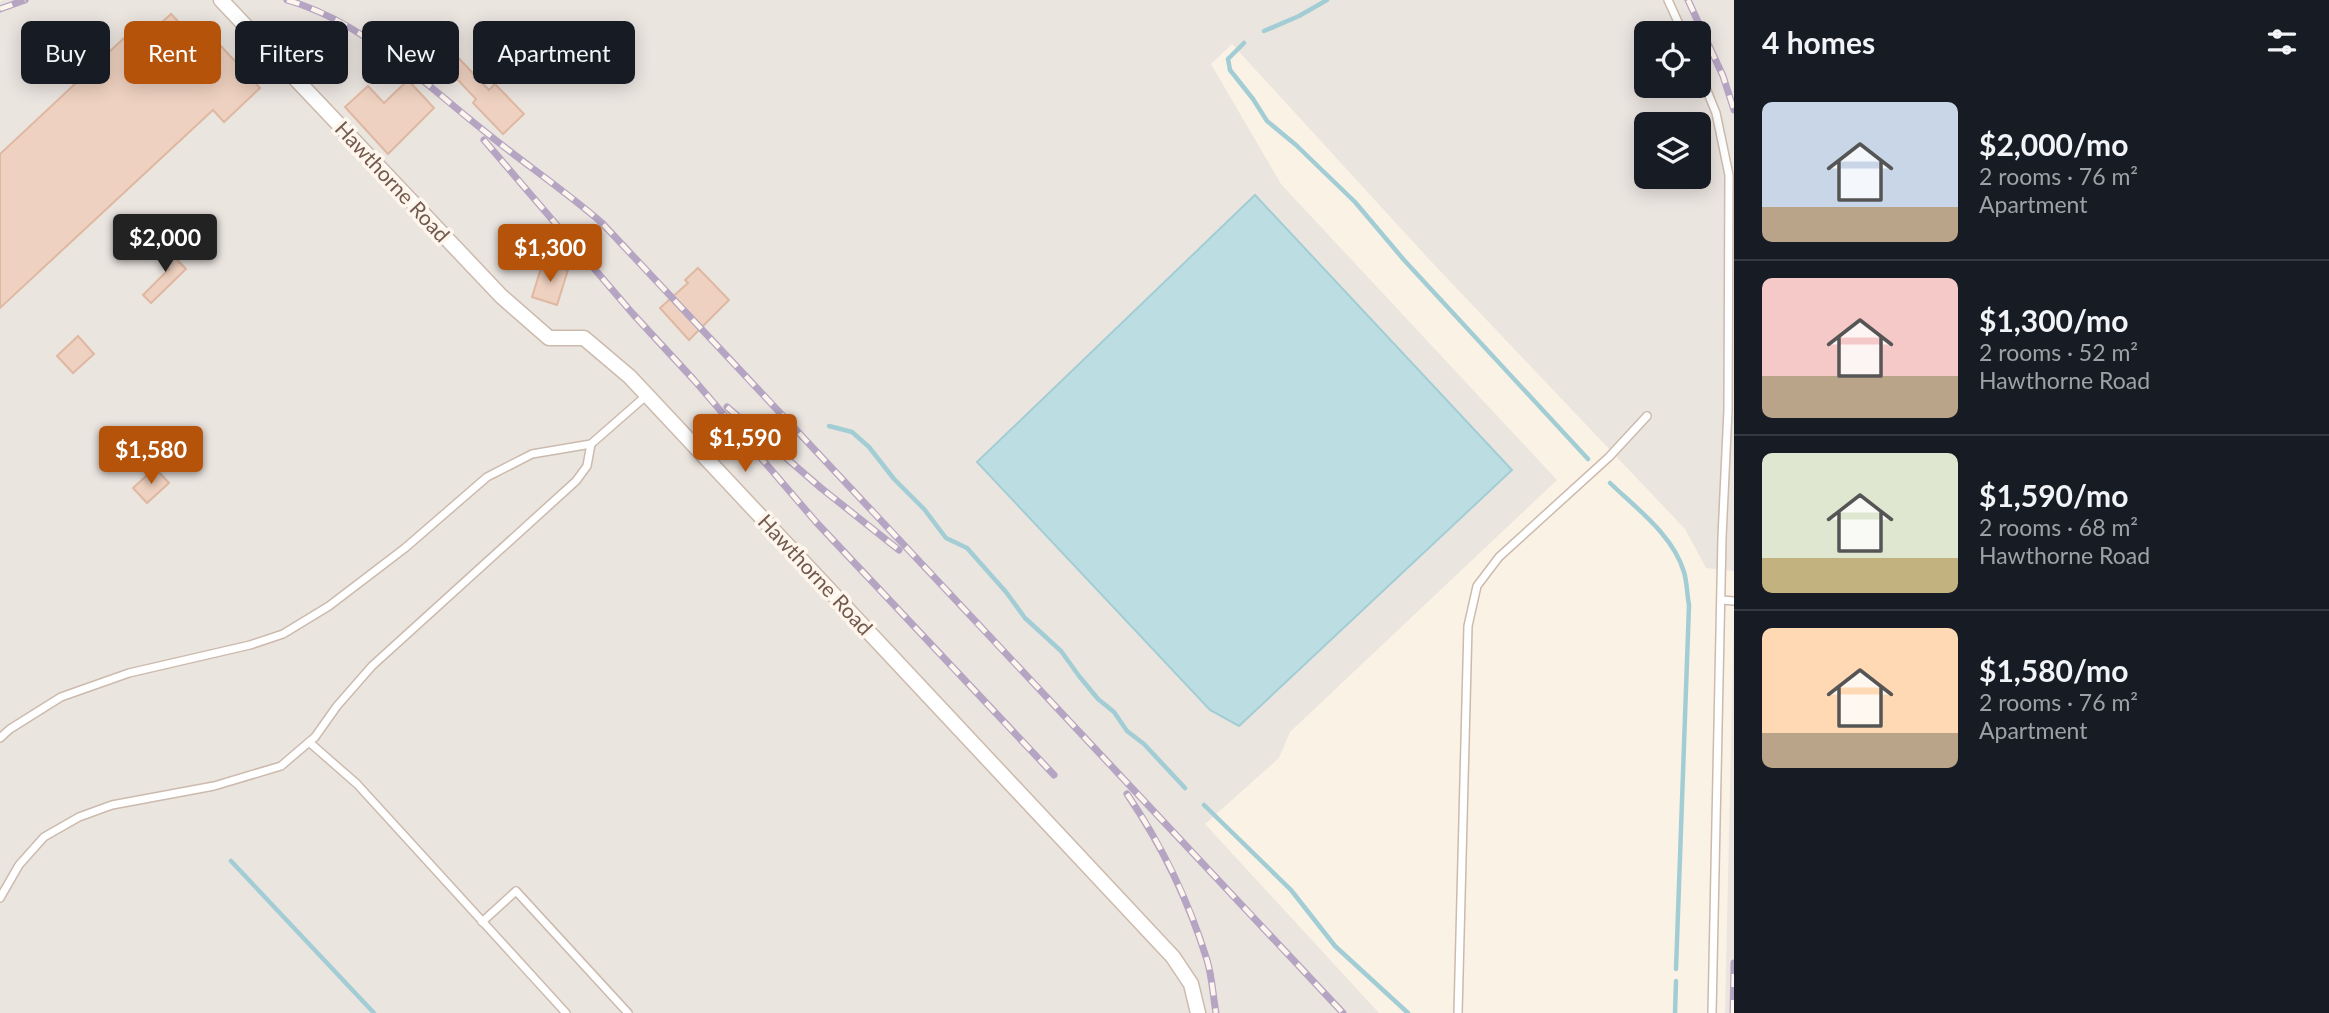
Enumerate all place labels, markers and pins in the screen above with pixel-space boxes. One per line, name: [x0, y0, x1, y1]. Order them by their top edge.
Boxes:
pin: $2,000: [108, 215, 222, 274]
pin: $1,300: [493, 224, 607, 284]
pin: $1,590: [688, 414, 802, 474]
pin: $1,580: [94, 426, 208, 486]

